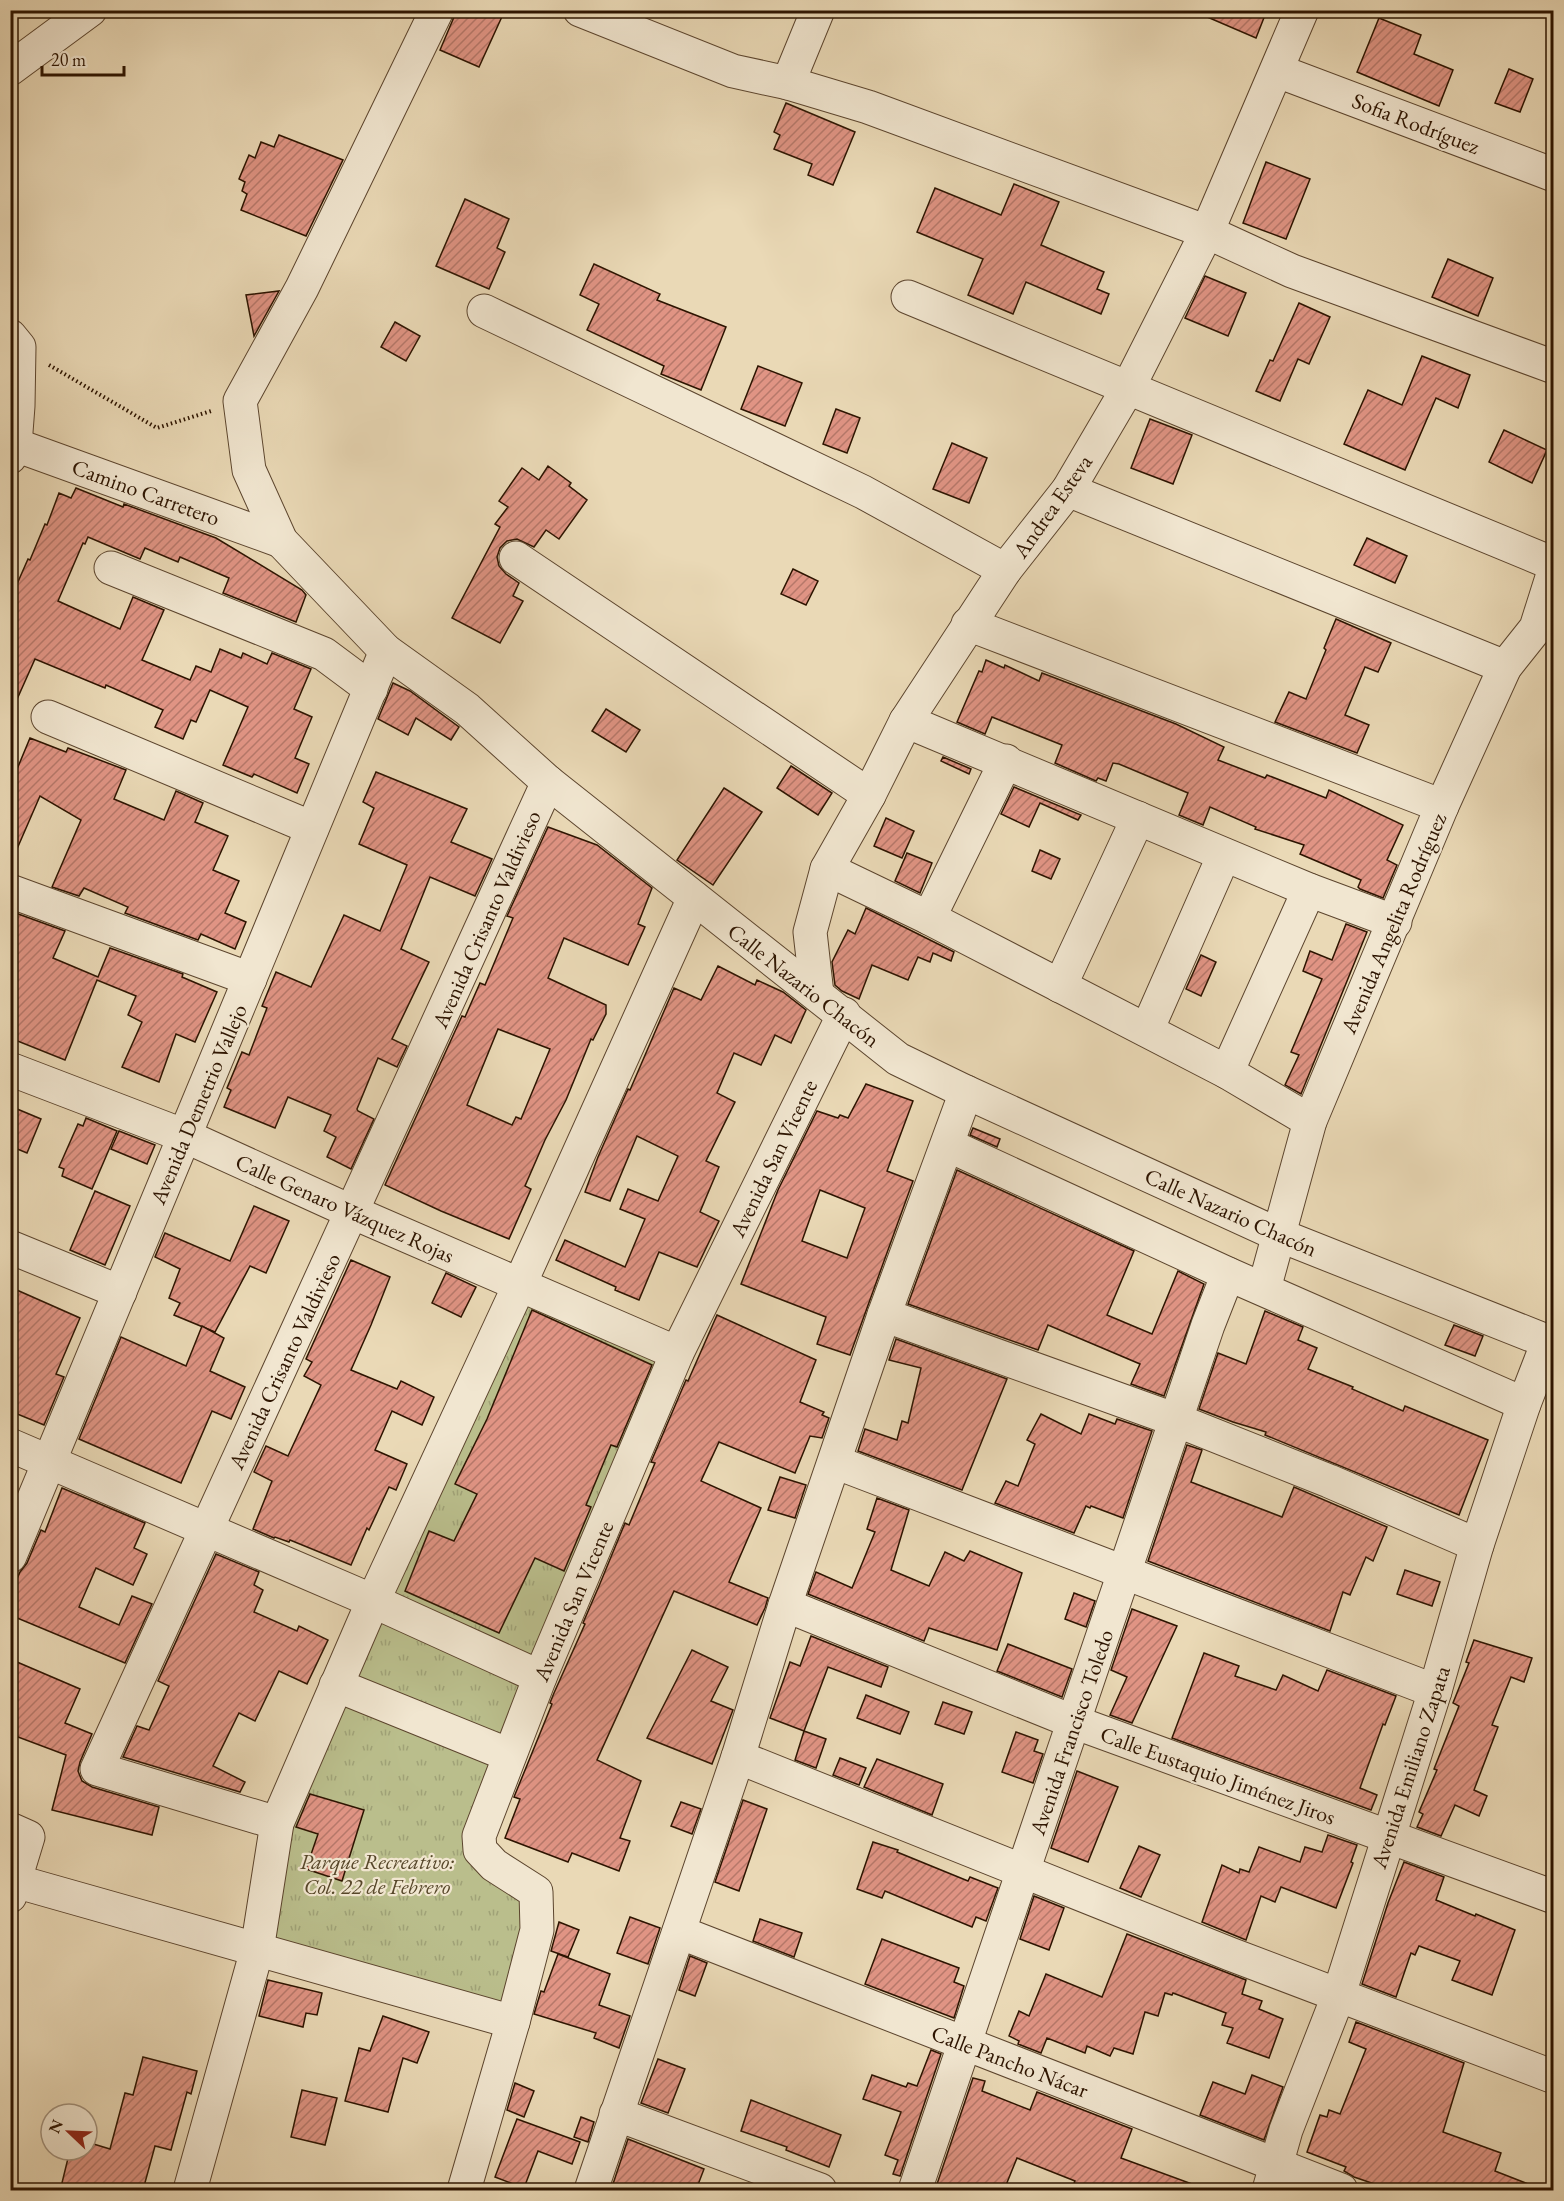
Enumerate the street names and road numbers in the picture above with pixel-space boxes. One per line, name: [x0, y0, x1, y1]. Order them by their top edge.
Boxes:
street label: Sofia Rodríguez: [1348, 86, 1484, 161]
street label: Andrea Esteva: [1005, 449, 1099, 565]
street label: Camino Carretero: [68, 452, 224, 533]
street label: Avenida Crisanto Valdivieso: [425, 806, 548, 1034]
street label: Avenida Angelita Rodríguez: [1333, 808, 1453, 1039]
street label: Calle Nazario Chacón: [722, 917, 886, 1054]
street label: Avenida Demetrio Vallejo: [143, 1000, 254, 1210]
street label: Avenida San Vicente: [722, 1074, 824, 1243]
street label: Calle Genaro Vázquez Rojas: [231, 1147, 459, 1270]
street label: Calle Nazario Chacón: [1140, 1161, 1322, 1264]
street label: Avenida Crisanto Valdivieso: [221, 1248, 347, 1475]
street label: Avenida San Vicente: [526, 1516, 621, 1687]
street label: Avenida Francisco Toledo: [1022, 1625, 1120, 1840]
street label: Avenida Emiliano Zapata: [1364, 1662, 1457, 1873]
street label: Calle Eustaquio Jiménez Jiros: [1096, 1719, 1339, 1832]
street label: Calle Pancho Nácar: [927, 2018, 1093, 2105]

